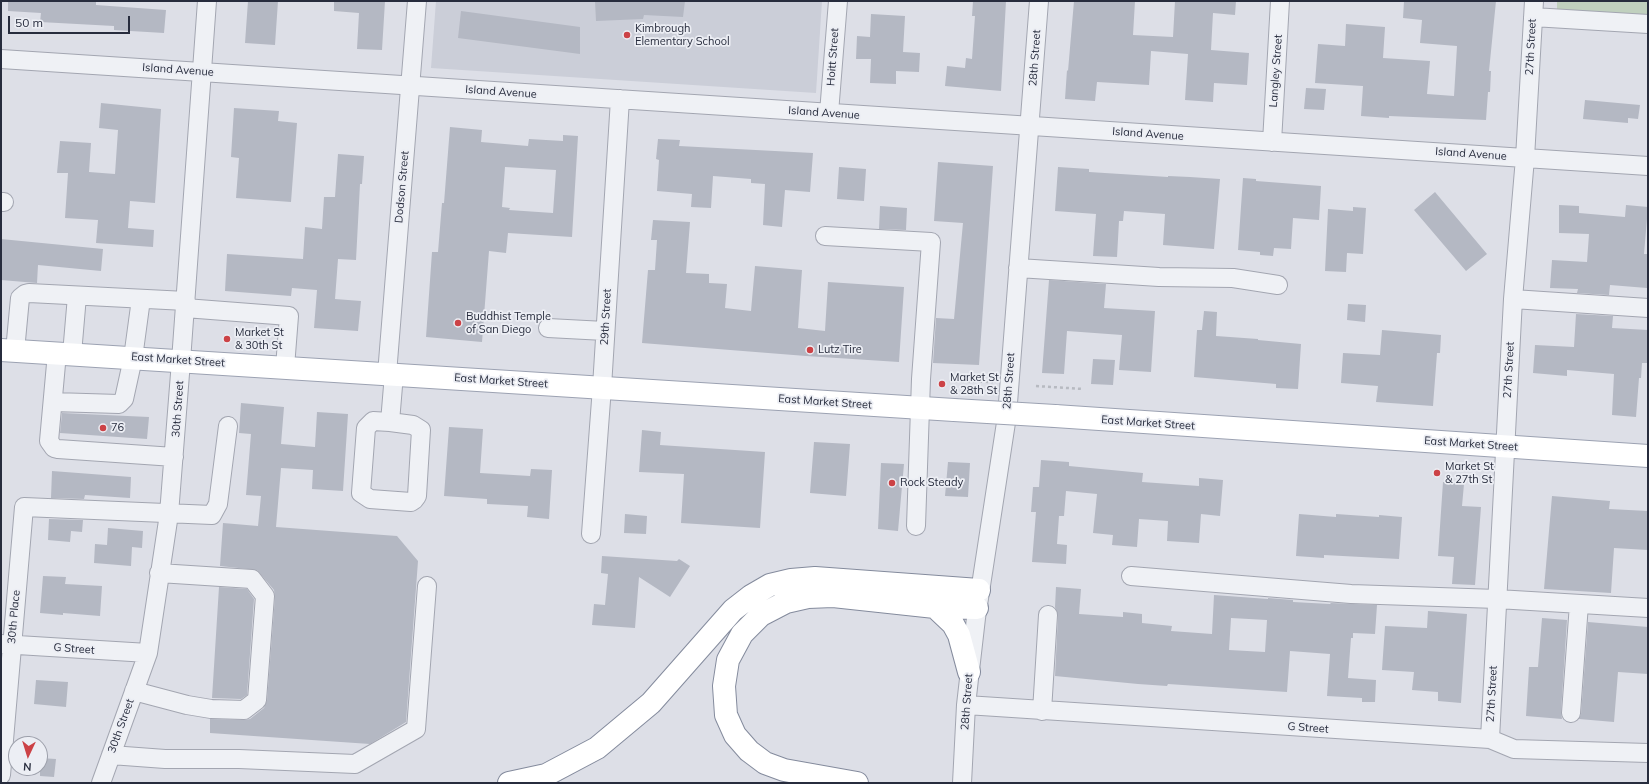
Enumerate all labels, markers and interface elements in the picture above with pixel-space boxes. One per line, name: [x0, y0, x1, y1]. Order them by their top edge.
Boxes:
scale bar: [10, 8, 132, 34]
text: 50 m: [15, 15, 43, 30]
street label: 27th Street: [1523, 18, 1539, 76]
place label: Kimbrough Elementary School: [635, 22, 730, 48]
street label: Hoitt Street: [824, 28, 842, 86]
street label: 28th Street: [1026, 29, 1044, 87]
marker: Kimbrough Elementary School: [622, 30, 632, 40]
street label: Langley Street: [1267, 34, 1285, 108]
street label: Island Avenue: [142, 61, 214, 79]
street label: Island Avenue: [465, 83, 537, 101]
street label: Island Avenue: [788, 104, 860, 122]
street label: Island Avenue: [1112, 125, 1184, 143]
street label: Island Avenue: [1435, 145, 1507, 163]
street label: Dodson Street: [392, 150, 412, 224]
street label: 29th Street: [598, 288, 614, 346]
place label: Buddhist Temple of San Diego: [466, 310, 551, 336]
marker: Buddhist Temple of San Diego: [453, 318, 463, 328]
place label: Market St & 30th St: [235, 326, 284, 352]
marker: Market St & 30th St: [222, 334, 232, 344]
street label: 27th Street: [1501, 341, 1517, 399]
place label: Lutz Tire: [818, 343, 862, 357]
marker: Lutz Tire: [805, 345, 815, 355]
street label: East Market Street: [131, 350, 225, 370]
street label: 28th Street: [1000, 352, 1018, 410]
street label: East Market Street: [454, 371, 548, 391]
place label: Market St & 28th St: [950, 371, 999, 397]
marker: Market St & 28th St: [937, 379, 947, 389]
street label: 30th Street: [169, 380, 187, 438]
street label: East Market Street: [778, 392, 872, 412]
street label: East Market Street: [1101, 413, 1195, 433]
place label: 76: [111, 421, 124, 435]
marker: 76: [98, 423, 108, 433]
street label: East Market Street: [1424, 434, 1518, 454]
place label: Market St & 27th St: [1445, 460, 1494, 486]
marker: Market St & 27th St: [1432, 468, 1442, 478]
place label: Rock Steady: [900, 476, 963, 490]
marker: Rock Steady: [887, 478, 897, 488]
street label: 30th Place: [5, 589, 23, 645]
street label: G Street: [53, 641, 95, 657]
street label: 27th Street: [1484, 665, 1500, 723]
street label: 28th Street: [958, 673, 976, 731]
street label: 30th Street: [105, 697, 137, 755]
street label: G Street: [1287, 720, 1329, 736]
north arrow: [8, 736, 48, 776]
text: N: [23, 760, 32, 774]

